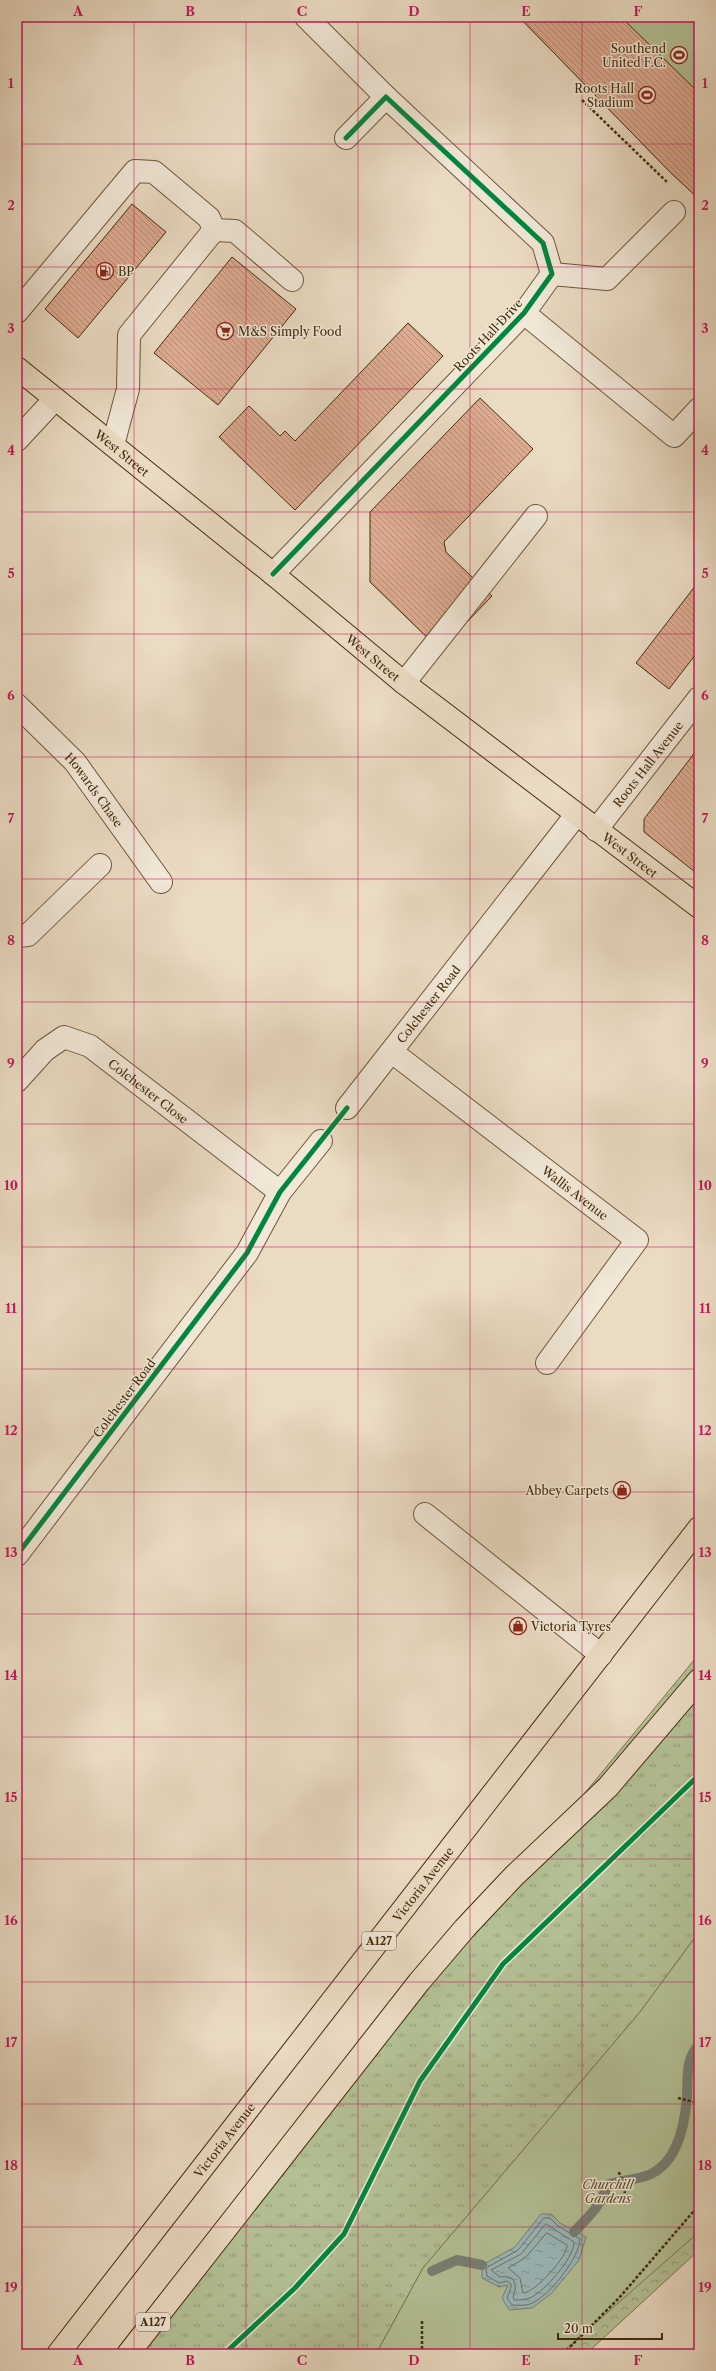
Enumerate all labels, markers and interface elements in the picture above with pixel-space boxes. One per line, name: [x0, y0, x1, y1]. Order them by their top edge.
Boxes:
text: A: [72, 3, 84, 19]
text: B: [185, 3, 195, 19]
text: C: [297, 3, 307, 19]
text: D: [408, 3, 420, 19]
text: E: [521, 3, 531, 19]
text: F: [634, 3, 643, 19]
place label: Southend United F.C.: [602, 41, 667, 70]
sports icon: Southend United F.C.: [669, 45, 689, 65]
text: 1: [8, 75, 14, 91]
text: 1: [702, 75, 708, 91]
place label: Roots Hall Stadium: [574, 81, 634, 110]
sports icon: Roots Hall Stadium: [637, 85, 657, 105]
text: 2: [7, 197, 15, 213]
text: 2: [701, 197, 709, 213]
fuel station icon: BP: [95, 261, 115, 281]
place label: BP: [118, 264, 134, 279]
street label: Roots Hall Drive: [450, 295, 526, 375]
text: 3: [7, 320, 15, 336]
text: 3: [701, 320, 709, 336]
supermarket icon: M&S Simply Food: [215, 321, 235, 341]
place label: M&S Simply Food: [238, 324, 342, 339]
street label: West Street: [91, 426, 153, 479]
text: 4: [7, 442, 15, 458]
text: 4: [701, 442, 709, 458]
text: 5: [7, 565, 15, 581]
text: 5: [701, 565, 709, 581]
street label: West Street: [342, 630, 404, 685]
text: 6: [7, 687, 15, 703]
text: 6: [701, 687, 709, 703]
street label: Roots Hall Avenue: [609, 717, 686, 810]
street label: Howards Chase: [62, 749, 127, 830]
text: 7: [8, 810, 15, 826]
text: 7: [702, 810, 709, 826]
street label: West Street: [599, 828, 661, 881]
text: 8: [7, 932, 15, 948]
text: 8: [701, 932, 709, 948]
street label: Colchester Road: [393, 962, 464, 1046]
text: 9: [7, 1055, 15, 1071]
street label: Colchester Close: [105, 1055, 192, 1127]
text: 9: [701, 1055, 709, 1071]
street label: Wallis Avenue: [538, 1162, 612, 1223]
text: 10: [4, 1177, 18, 1193]
text: 10: [698, 1177, 712, 1193]
text: 11: [5, 1300, 17, 1316]
text: 11: [699, 1300, 711, 1316]
street label: Colchester Road: [90, 1355, 159, 1440]
text: 12: [4, 1422, 18, 1438]
text: 12: [698, 1422, 712, 1438]
shop icon: Abbey Carpets: [612, 1480, 632, 1500]
place label: Abbey Carpets: [524, 1483, 609, 1498]
text: 13: [4, 1544, 18, 1560]
text: 13: [698, 1544, 712, 1560]
shop icon: Victoria Tyres: [508, 1616, 528, 1636]
place label: Victoria Tyres: [530, 1619, 611, 1634]
text: 14: [4, 1667, 18, 1683]
text: 14: [698, 1667, 712, 1683]
text: 15: [4, 1789, 18, 1805]
text: 15: [698, 1789, 712, 1805]
street label: Victoria Avenue: [388, 1843, 457, 1925]
text: 16: [4, 1912, 18, 1928]
text: 16: [698, 1912, 712, 1928]
road number: A127: [362, 1932, 396, 1950]
text: 17: [5, 2034, 18, 2050]
text: 17: [699, 2034, 712, 2050]
street label: Victoria Avenue: [190, 2099, 258, 2181]
text: 18: [4, 2157, 18, 2173]
text: 18: [698, 2157, 712, 2173]
park label: Churchill Gardens: [582, 2177, 635, 2206]
text: 19: [4, 2279, 18, 2295]
text: 19: [698, 2279, 712, 2295]
road number: A127: [136, 2313, 170, 2331]
scale bar: [558, 2315, 662, 2341]
text: 20 m: [564, 2321, 593, 2336]
text: A: [72, 2352, 84, 2368]
text: B: [185, 2352, 195, 2368]
text: C: [297, 2352, 307, 2368]
text: D: [408, 2352, 420, 2368]
text: E: [521, 2352, 531, 2368]
text: F: [634, 2352, 643, 2368]

